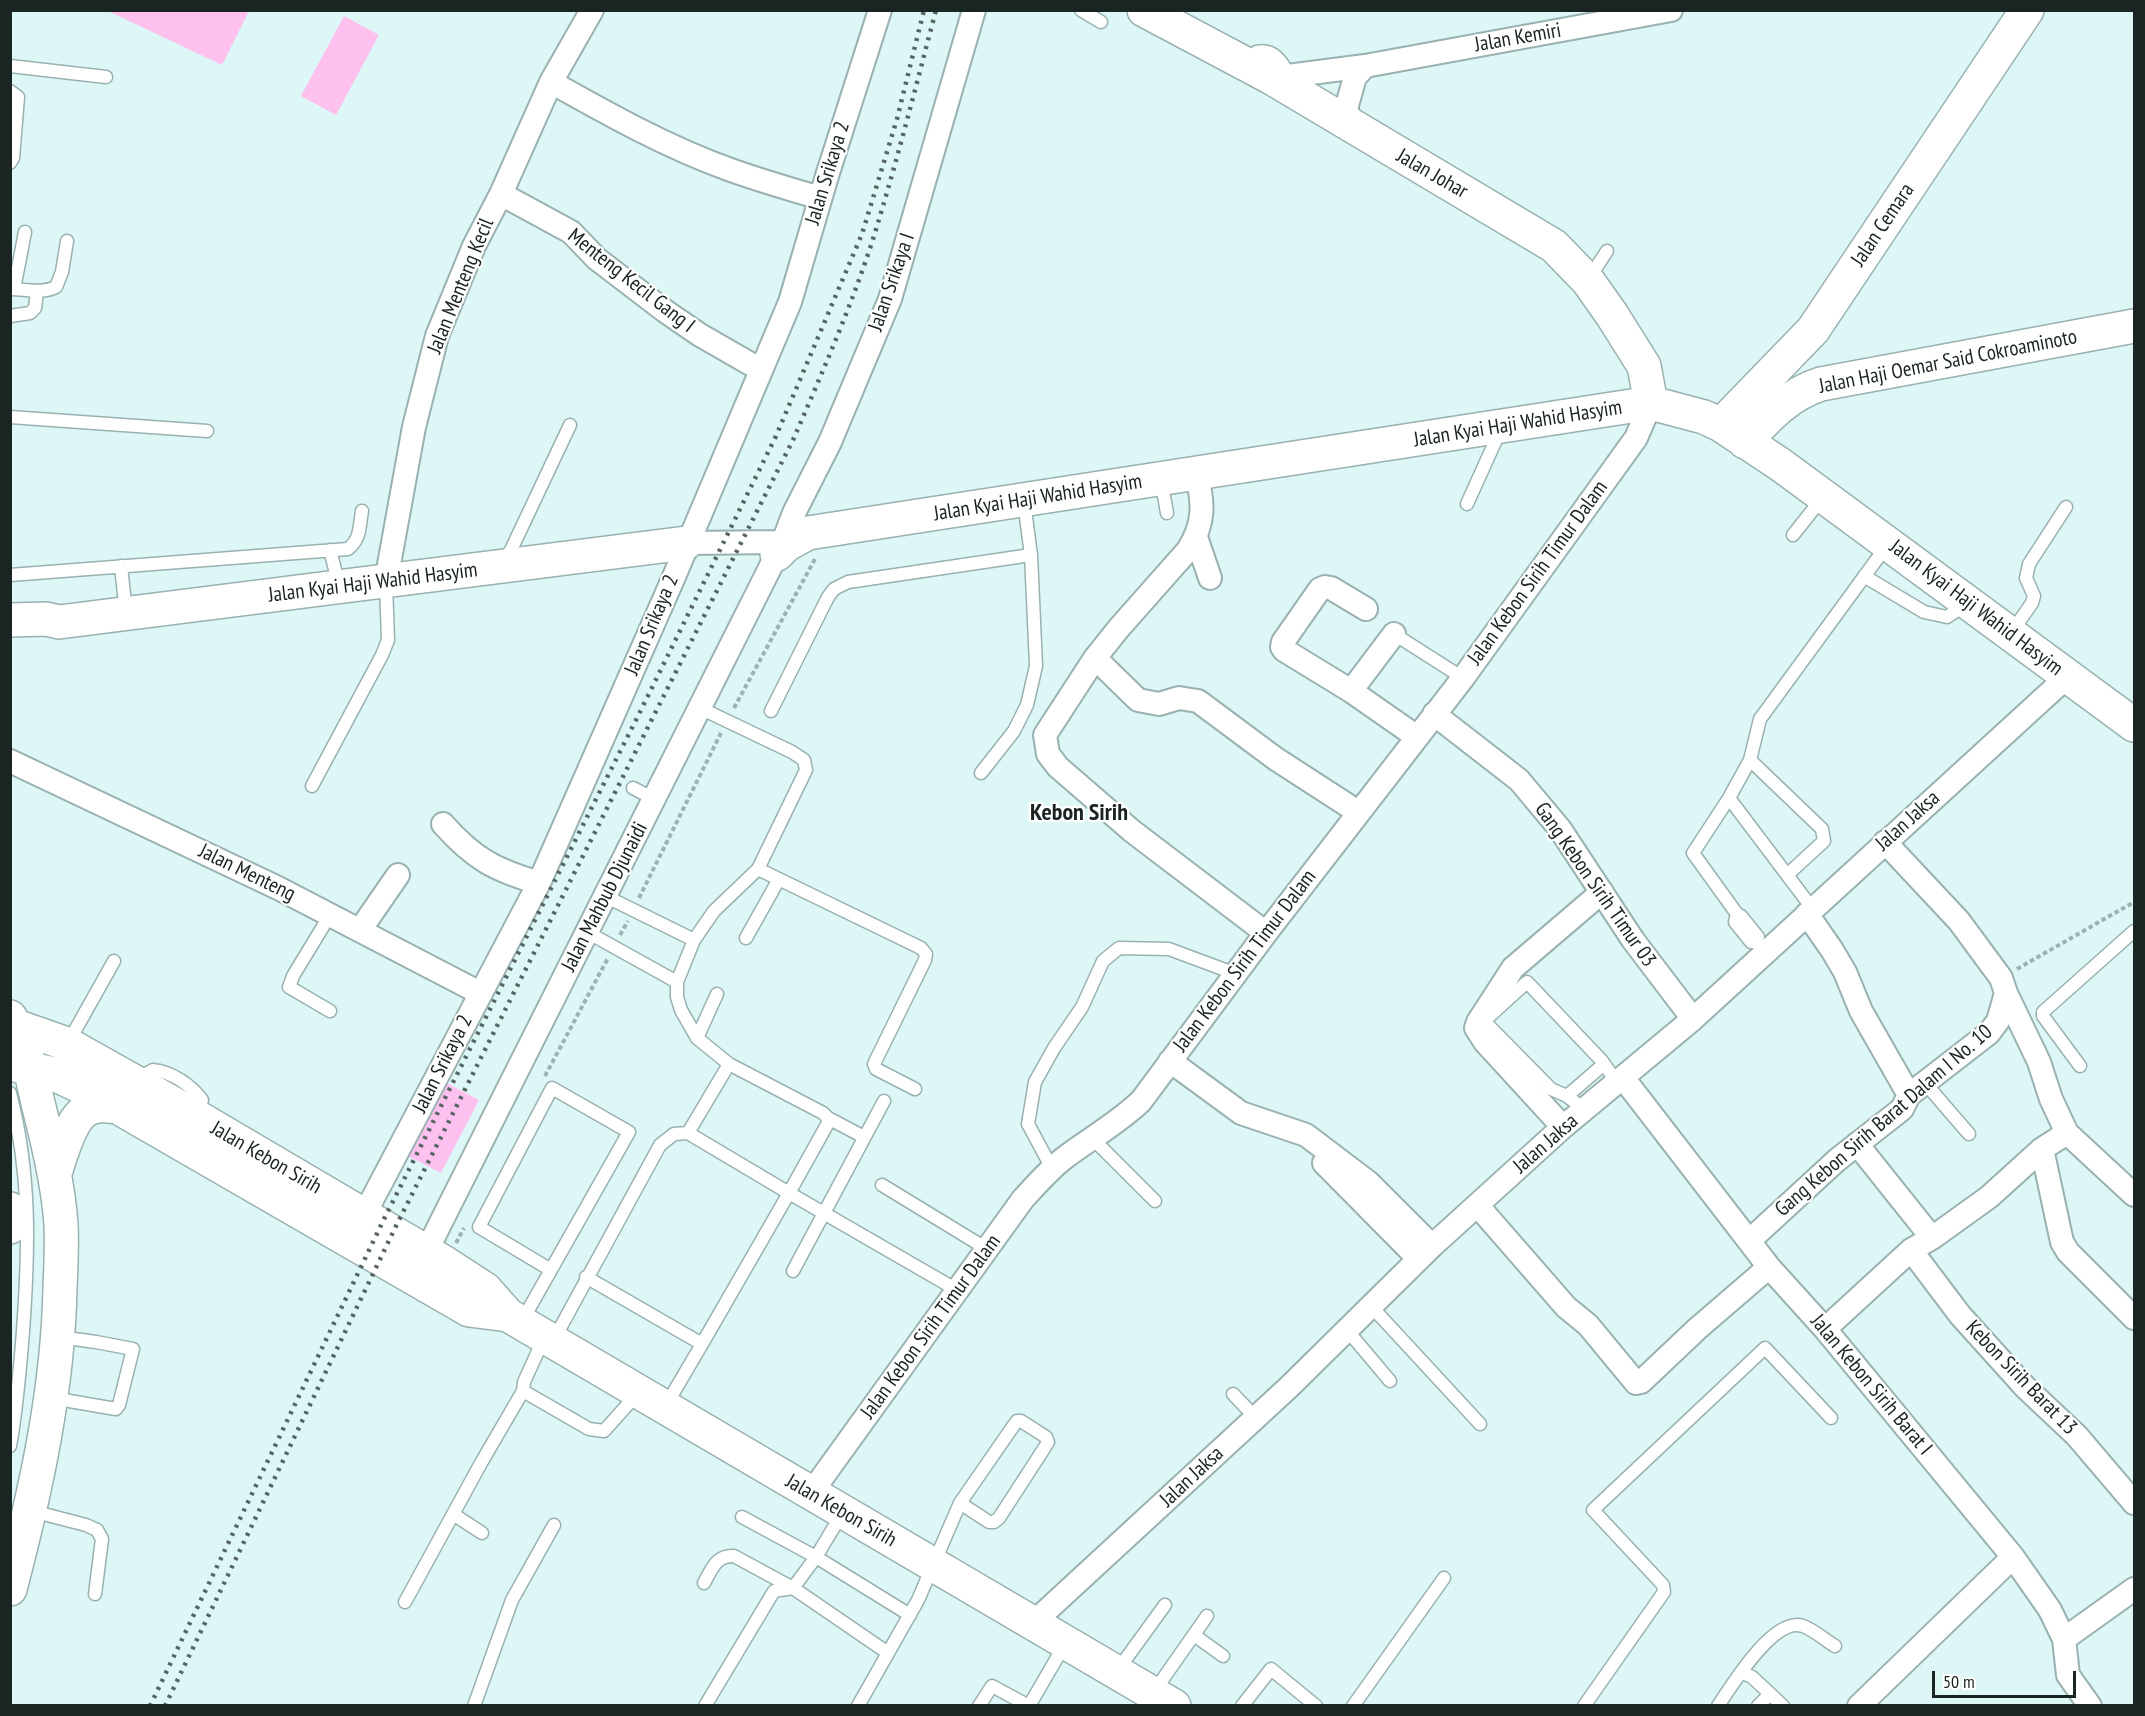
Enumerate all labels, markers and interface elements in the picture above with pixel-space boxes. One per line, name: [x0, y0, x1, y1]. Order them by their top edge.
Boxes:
street label: Jalan Kemiri: [1473, 18, 1563, 58]
street label: Jalan Srikaya 2: [800, 118, 856, 228]
street label: Jalan Johar: [1392, 144, 1472, 204]
street label: Jalan Cemara: [1846, 179, 1920, 271]
street label: Jalan Menteng Kecil: [422, 215, 500, 357]
street label: Menteng Kecil Gang I: [563, 224, 699, 338]
street label: Jalan Srikaya I: [863, 230, 921, 334]
street label: Jalan Haji Oemar Said Cokroaminoto: [1817, 325, 2079, 399]
street label: Jalan Kyai Haji Wahid Hasyim: [1412, 395, 1624, 453]
street label: Jalan Kyai Haji Wahid Hasyim: [932, 469, 1144, 527]
street label: Jalan Kebon Sirih Timur Dalam: [1463, 476, 1613, 670]
street label: Jalan Kyai Haji Wahid Hasyim: [1884, 535, 2068, 681]
street label: Jalan Kyai Haji Wahid Hasyim: [267, 558, 479, 608]
street label: Jalan Srikaya 2: [620, 571, 684, 679]
street label: Jalan Jaksa: [1871, 786, 1945, 856]
street label: Gang Kebon Sirih Timur 03: [1529, 798, 1661, 972]
district label: Kebon Sirih: [1030, 799, 1128, 827]
street label: Jalan Mahbub Djunaidi: [557, 818, 653, 976]
street label: Jalan Menteng: [195, 839, 299, 907]
street label: Jalan Kebon Sirih Timur Dalam: [1168, 865, 1322, 1057]
street label: Jalan Srikaya 2: [408, 1011, 478, 1117]
street label: Gang Kebon Sirih Barat Dalam I No. 10: [1770, 1020, 1998, 1222]
street label: Jalan Jaksa: [1508, 1109, 1584, 1179]
street label: Jalan Kebon Sirih: [206, 1116, 326, 1200]
street label: Jalan Kebon Sirih Timur Dalam: [856, 1230, 1006, 1424]
street label: Jalan Kebon Sirih Barat I: [1805, 1310, 1937, 1460]
street label: Kebon Sirih Barat 13: [1960, 1316, 2082, 1440]
street label: Jalan Jaksa: [1155, 1441, 1229, 1513]
street label: Jalan Kebon Sirih: [781, 1469, 901, 1553]
scale bar: [1935, 1659, 2079, 1697]
text: 50 m: [1943, 1670, 1975, 1693]

